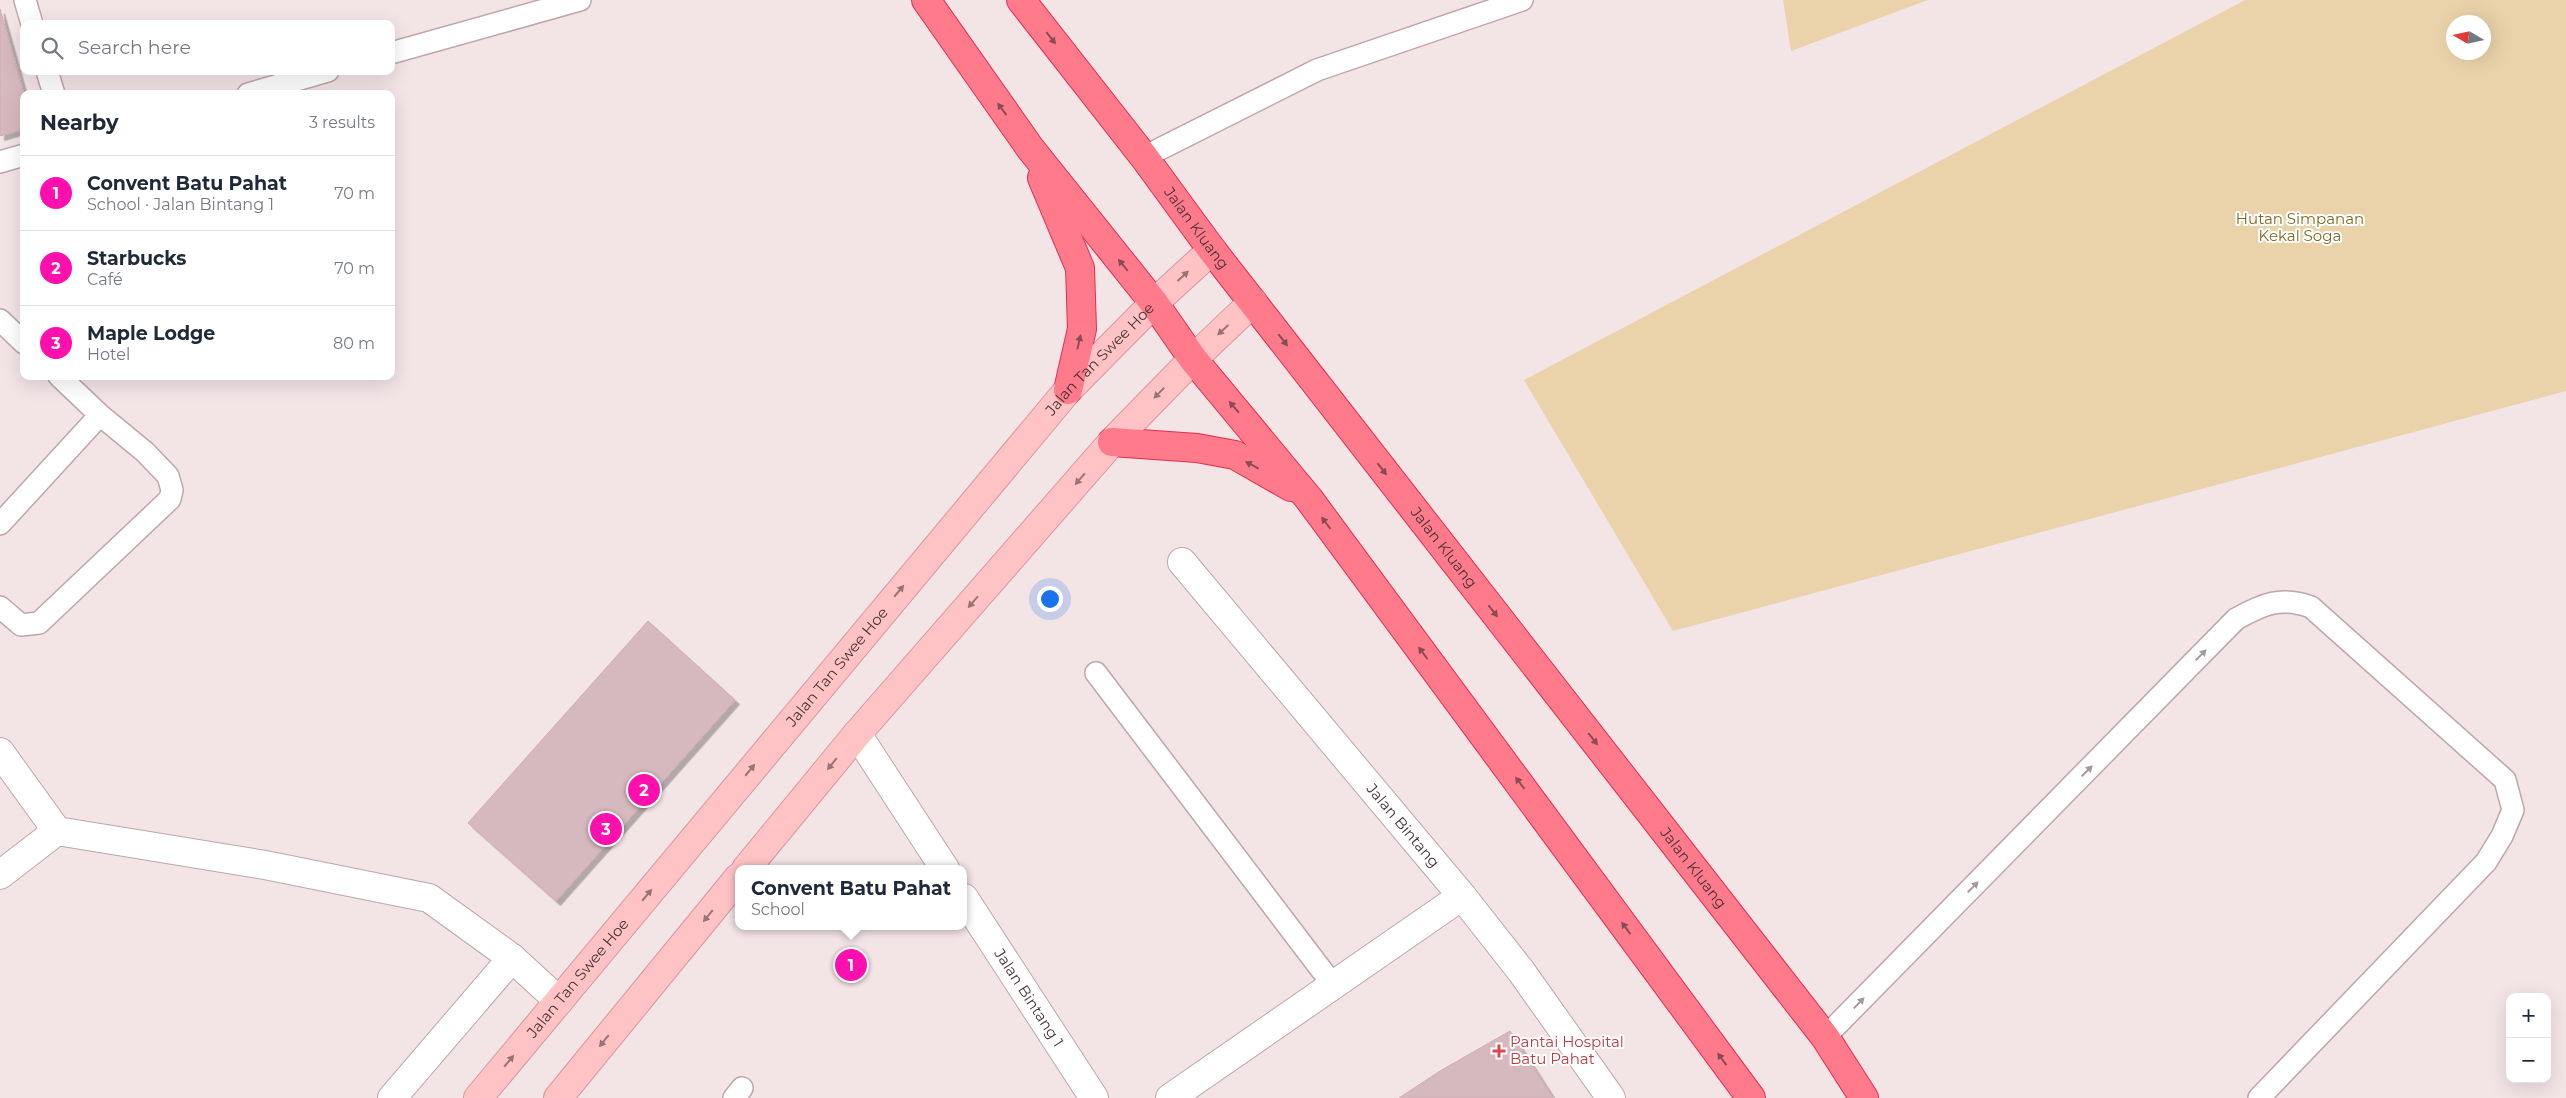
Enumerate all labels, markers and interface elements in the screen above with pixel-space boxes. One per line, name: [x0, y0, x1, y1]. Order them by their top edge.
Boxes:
north arrow: [2446, 15, 2491, 60]
search box: [20, 20, 395, 75]
one-way arrow: [1046, 31, 1056, 45]
icon: search: [38, 34, 66, 62]
text: Search here: [78, 36, 191, 59]
one-way arrow: [997, 102, 1007, 115]
text: Nearby: [40, 110, 119, 135]
text: 3 results: [309, 113, 375, 132]
text: Convent Batu Pahat: [87, 172, 287, 195]
street label: Jalan Kluang: [1160, 182, 1233, 273]
text: 1: [53, 184, 59, 203]
text: 70 m: [334, 184, 375, 203]
text: School · Jalan Bintang 1: [87, 195, 274, 214]
park label: Hutan Simpanan Kekal Soga: [2236, 209, 2364, 245]
text: Starbucks: [87, 247, 186, 270]
text: 2: [51, 259, 61, 278]
text: 70 m: [334, 259, 375, 278]
one-way arrow: [1118, 259, 1129, 272]
text: Café: [87, 270, 123, 289]
one-way arrow: [1176, 271, 1189, 282]
street label: Jalan Tan Swee Hoe: [1040, 298, 1158, 420]
text: Maple Lodge: [87, 322, 215, 345]
one-way arrow: [1217, 324, 1229, 336]
one-way arrow: [1277, 333, 1288, 346]
text: 3: [51, 334, 61, 353]
text: 80 m: [333, 334, 375, 353]
one-way arrow: [1075, 335, 1083, 350]
text: Hotel: [87, 345, 130, 364]
one-way arrow: [1153, 387, 1165, 399]
one-way arrow: [1229, 401, 1240, 414]
one-way arrow: [1246, 460, 1259, 469]
one-way arrow: [1377, 462, 1388, 475]
one-way arrow: [1074, 472, 1085, 485]
street label: Jalan Kluang: [1406, 502, 1482, 592]
one-way arrow: [1321, 516, 1331, 530]
one-way arrow: [893, 586, 905, 598]
your location: [1037, 586, 1063, 612]
one-way arrow: [968, 595, 979, 608]
street label: Jalan Tan Swee Hoe: [781, 603, 892, 731]
one-way arrow: [1488, 604, 1498, 618]
one-way arrow: [1418, 646, 1428, 660]
one-way arrow: [2195, 649, 2207, 661]
one-way arrow: [1587, 732, 1598, 745]
one-way arrow: [827, 757, 838, 770]
one-way arrow: [745, 764, 756, 777]
one-way arrow: [2081, 765, 2093, 777]
pin: 2: [628, 771, 660, 809]
one-way arrow: [1515, 776, 1525, 790]
street label: Jalan Bintang: [1362, 779, 1444, 871]
pin: 3: [590, 810, 622, 848]
street label: Jalan Kluang: [1656, 823, 1731, 912]
popup: [735, 865, 967, 930]
text: Convent Batu Pahat: [751, 877, 951, 900]
one-way arrow: [1967, 881, 1979, 893]
one-way arrow: [641, 889, 652, 902]
text: School: [751, 900, 805, 919]
one-way arrow: [702, 909, 713, 922]
street label: Jalan Tan Swee Hoe: [522, 914, 633, 1042]
one-way arrow: [1622, 921, 1632, 934]
street label: Jalan Bintang 1: [990, 944, 1068, 1050]
pin: 1: [835, 946, 867, 984]
map controls: [2506, 993, 2551, 1083]
button: +: [2506, 993, 2551, 1038]
one-way arrow: [1853, 997, 1865, 1009]
place label: Pantai Hospital Batu Pahat: [1510, 1032, 1624, 1068]
one-way arrow: [599, 1034, 610, 1047]
button: −: [2506, 1038, 2551, 1083]
marker: Pantai Hospital Batu Pahat: [1492, 1044, 1506, 1058]
one-way arrow: [1717, 1053, 1728, 1066]
one-way arrow: [504, 1054, 515, 1067]

